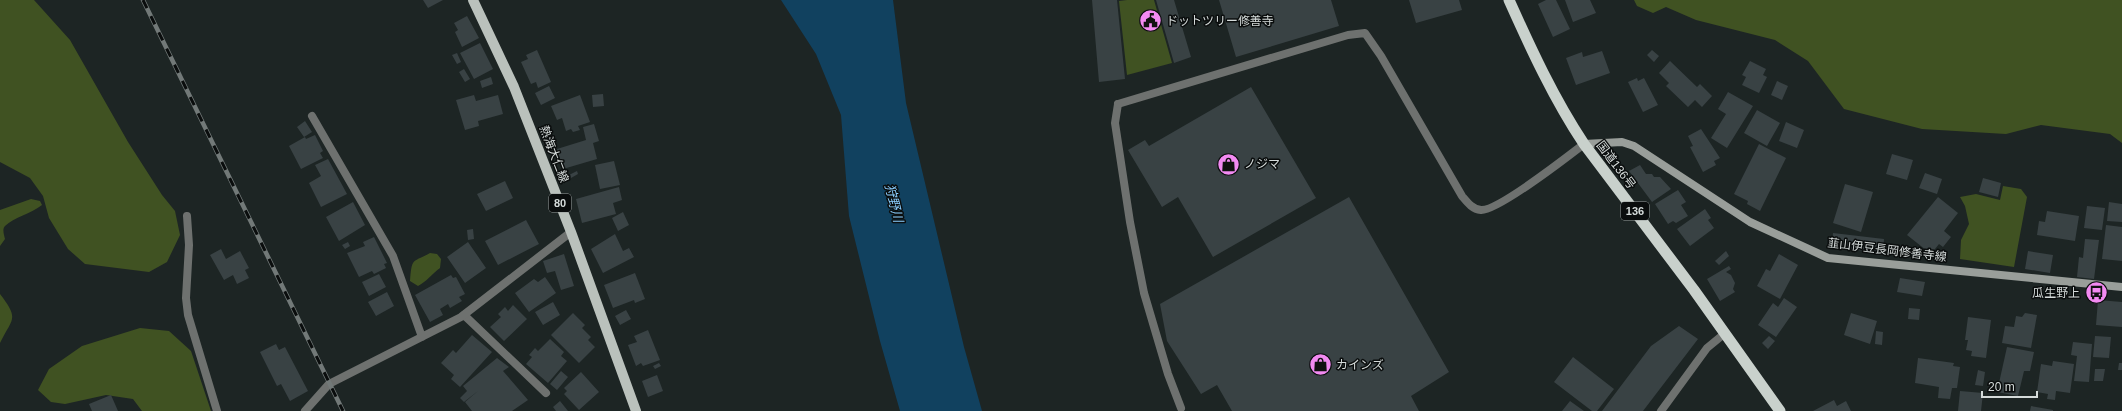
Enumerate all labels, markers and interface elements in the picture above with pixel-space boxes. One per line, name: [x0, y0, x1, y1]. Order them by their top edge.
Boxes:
public building icon: ドットツリー修善寺: [1137, 8, 1163, 34]
place label: ドットツリー修善寺: [1166, 14, 1274, 28]
street label: 熱海大仁線: [537, 123, 571, 185]
street label: 国道136号: [1594, 138, 1638, 192]
shop icon: ノジマ: [1216, 151, 1242, 177]
place label: ノジマ: [1244, 157, 1280, 171]
water label: 狩野川: [882, 182, 906, 226]
road number: 80: [549, 194, 571, 212]
road number: 136: [1621, 202, 1649, 220]
street label: 韮山伊豆長岡修善寺線: [1827, 236, 1947, 264]
bus stop icon: 瓜生野上: [2083, 280, 2109, 306]
place label: 瓜生野上: [2032, 286, 2080, 300]
shop icon: カインズ: [1308, 352, 1334, 378]
place label: カインズ: [1336, 358, 1384, 372]
scale bar: [1982, 373, 2037, 399]
text: 20 m: [1988, 380, 2015, 394]

